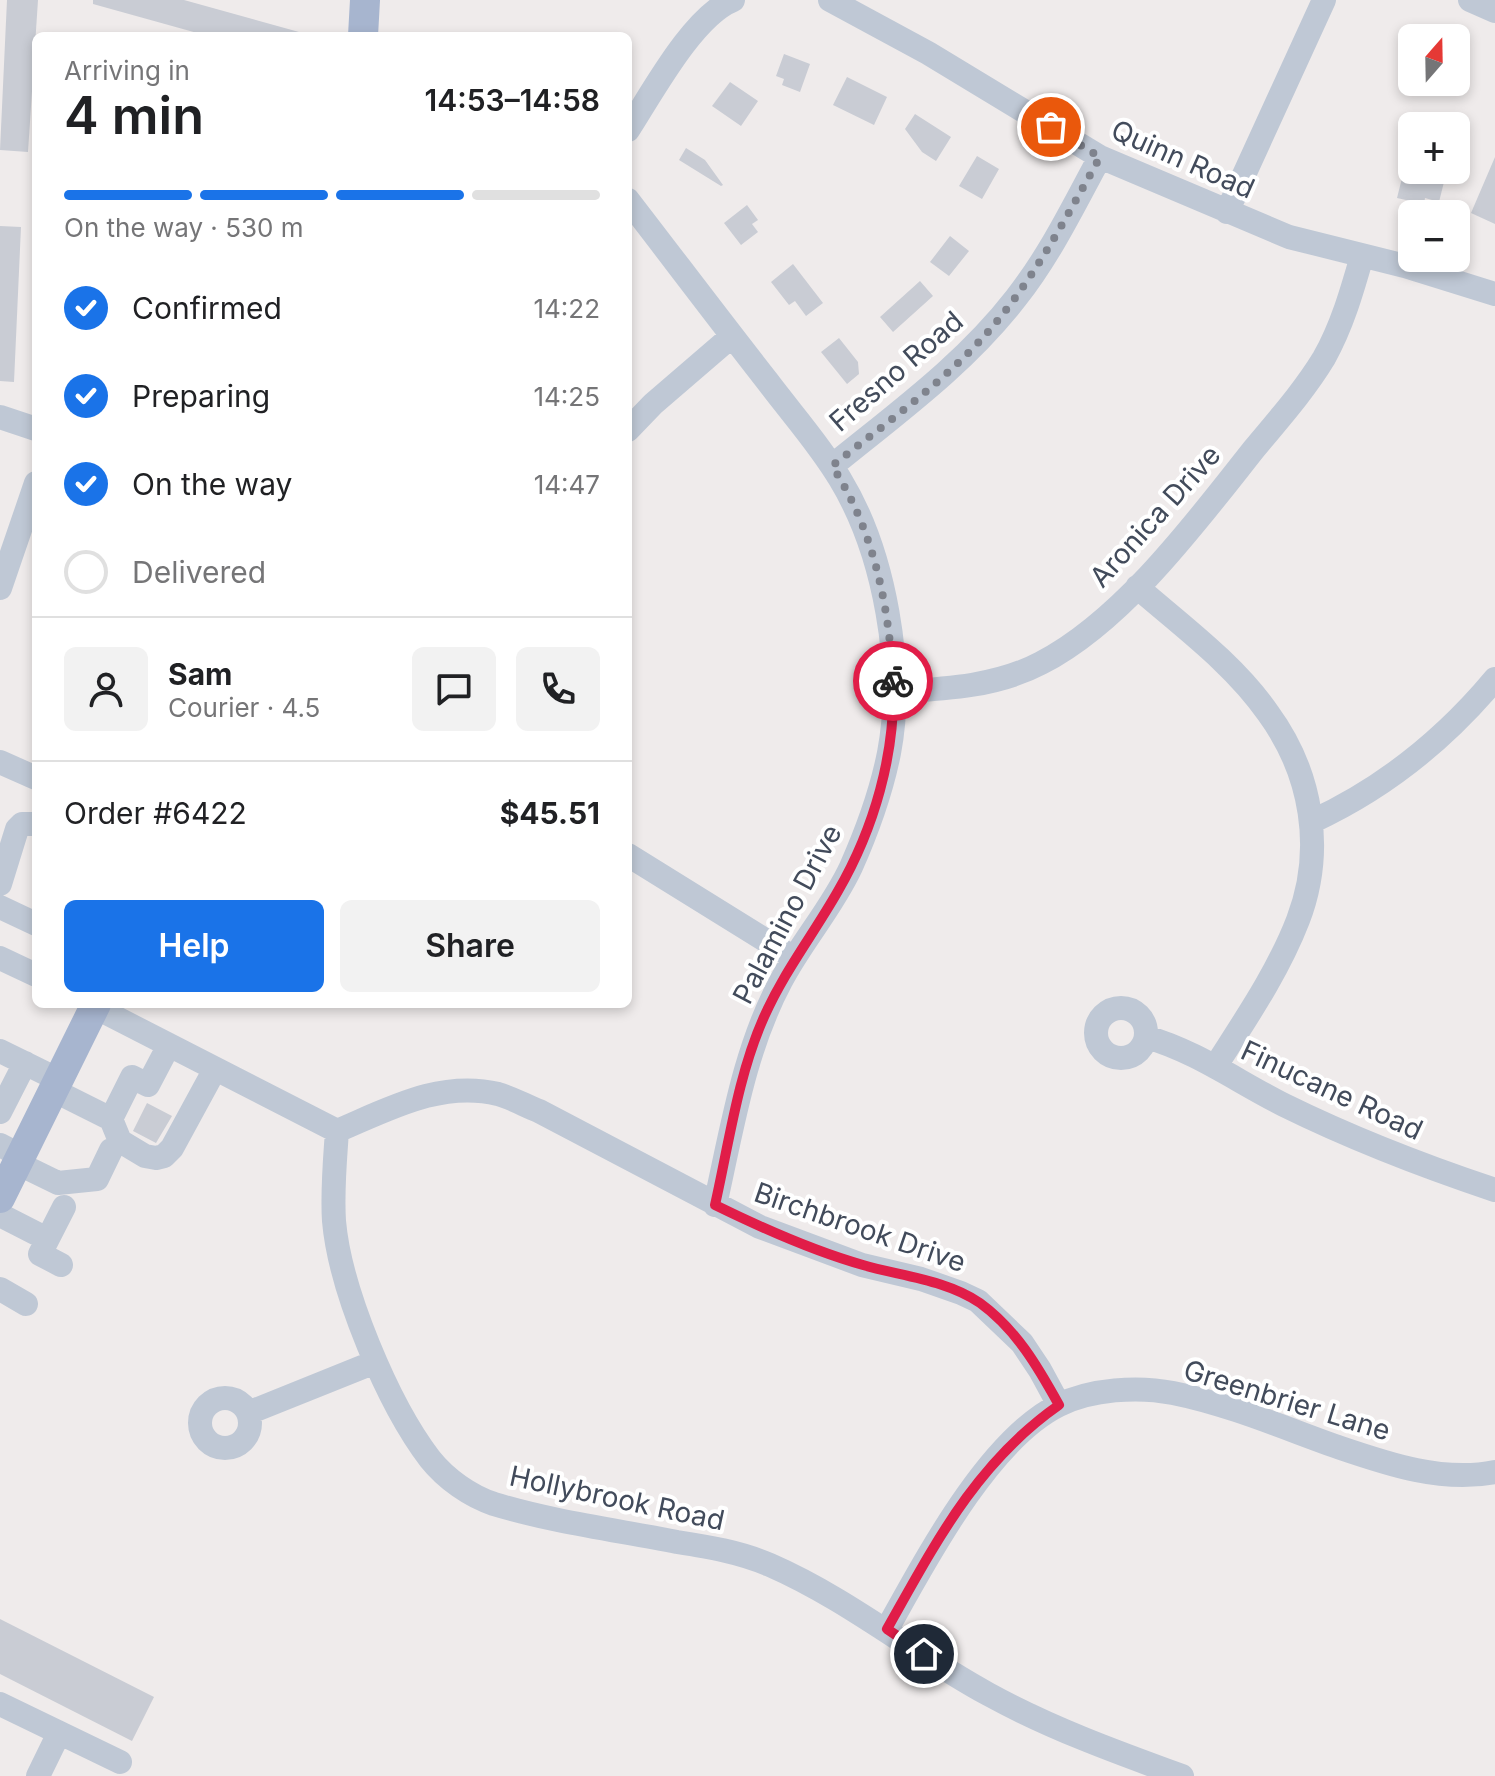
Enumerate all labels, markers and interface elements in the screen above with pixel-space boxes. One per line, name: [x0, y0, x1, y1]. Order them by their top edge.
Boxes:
north arrow: [1398, 24, 1470, 96]
map controls: [1398, 24, 1470, 272]
text: Arriving in: [64, 55, 190, 86]
text: 14:53–14:58: [425, 82, 600, 118]
text: 4 min: [64, 84, 204, 147]
pin: [1017, 93, 1085, 161]
icon: bag: [1029, 105, 1073, 149]
street label: Quinn Road: [1106, 112, 1260, 206]
button: +: [1398, 112, 1470, 184]
button: −: [1398, 200, 1470, 272]
text: On the way · 530 m: [64, 212, 303, 243]
icon: check: [64, 286, 108, 330]
text: Confirmed: [132, 290, 282, 326]
text: 14:22: [533, 293, 600, 324]
street label: Fresno Road: [822, 304, 970, 438]
icon: check: [64, 374, 108, 418]
text: Preparing: [132, 378, 270, 414]
text: 14:25: [533, 381, 600, 412]
street label: Aronica Drive: [1083, 438, 1227, 594]
icon: check: [64, 462, 108, 506]
text: On the way: [132, 466, 292, 502]
text: 14:47: [534, 469, 600, 500]
text: Delivered: [132, 554, 266, 590]
courier: [853, 641, 933, 721]
button: person: [64, 647, 148, 731]
button: chat: [412, 647, 496, 731]
button: phone: [516, 647, 600, 731]
text: Sam: [168, 656, 232, 692]
icon: bike: [871, 659, 915, 703]
text: Courier · 4.5: [168, 692, 320, 723]
text: Order #6422: [64, 795, 247, 831]
text: $45.51: [500, 795, 600, 831]
street label: Palamino Drive: [725, 819, 849, 1009]
button: Help: [64, 900, 324, 992]
button: Share: [340, 900, 600, 992]
street label: Finucane Road: [1236, 1033, 1428, 1147]
street label: Birchbrook Drive: [750, 1175, 970, 1279]
street label: Greenbrier Lane: [1180, 1352, 1394, 1448]
street label: Hollybrook Road: [506, 1459, 728, 1537]
pin: [890, 1620, 958, 1688]
icon: home: [902, 1632, 946, 1676]

